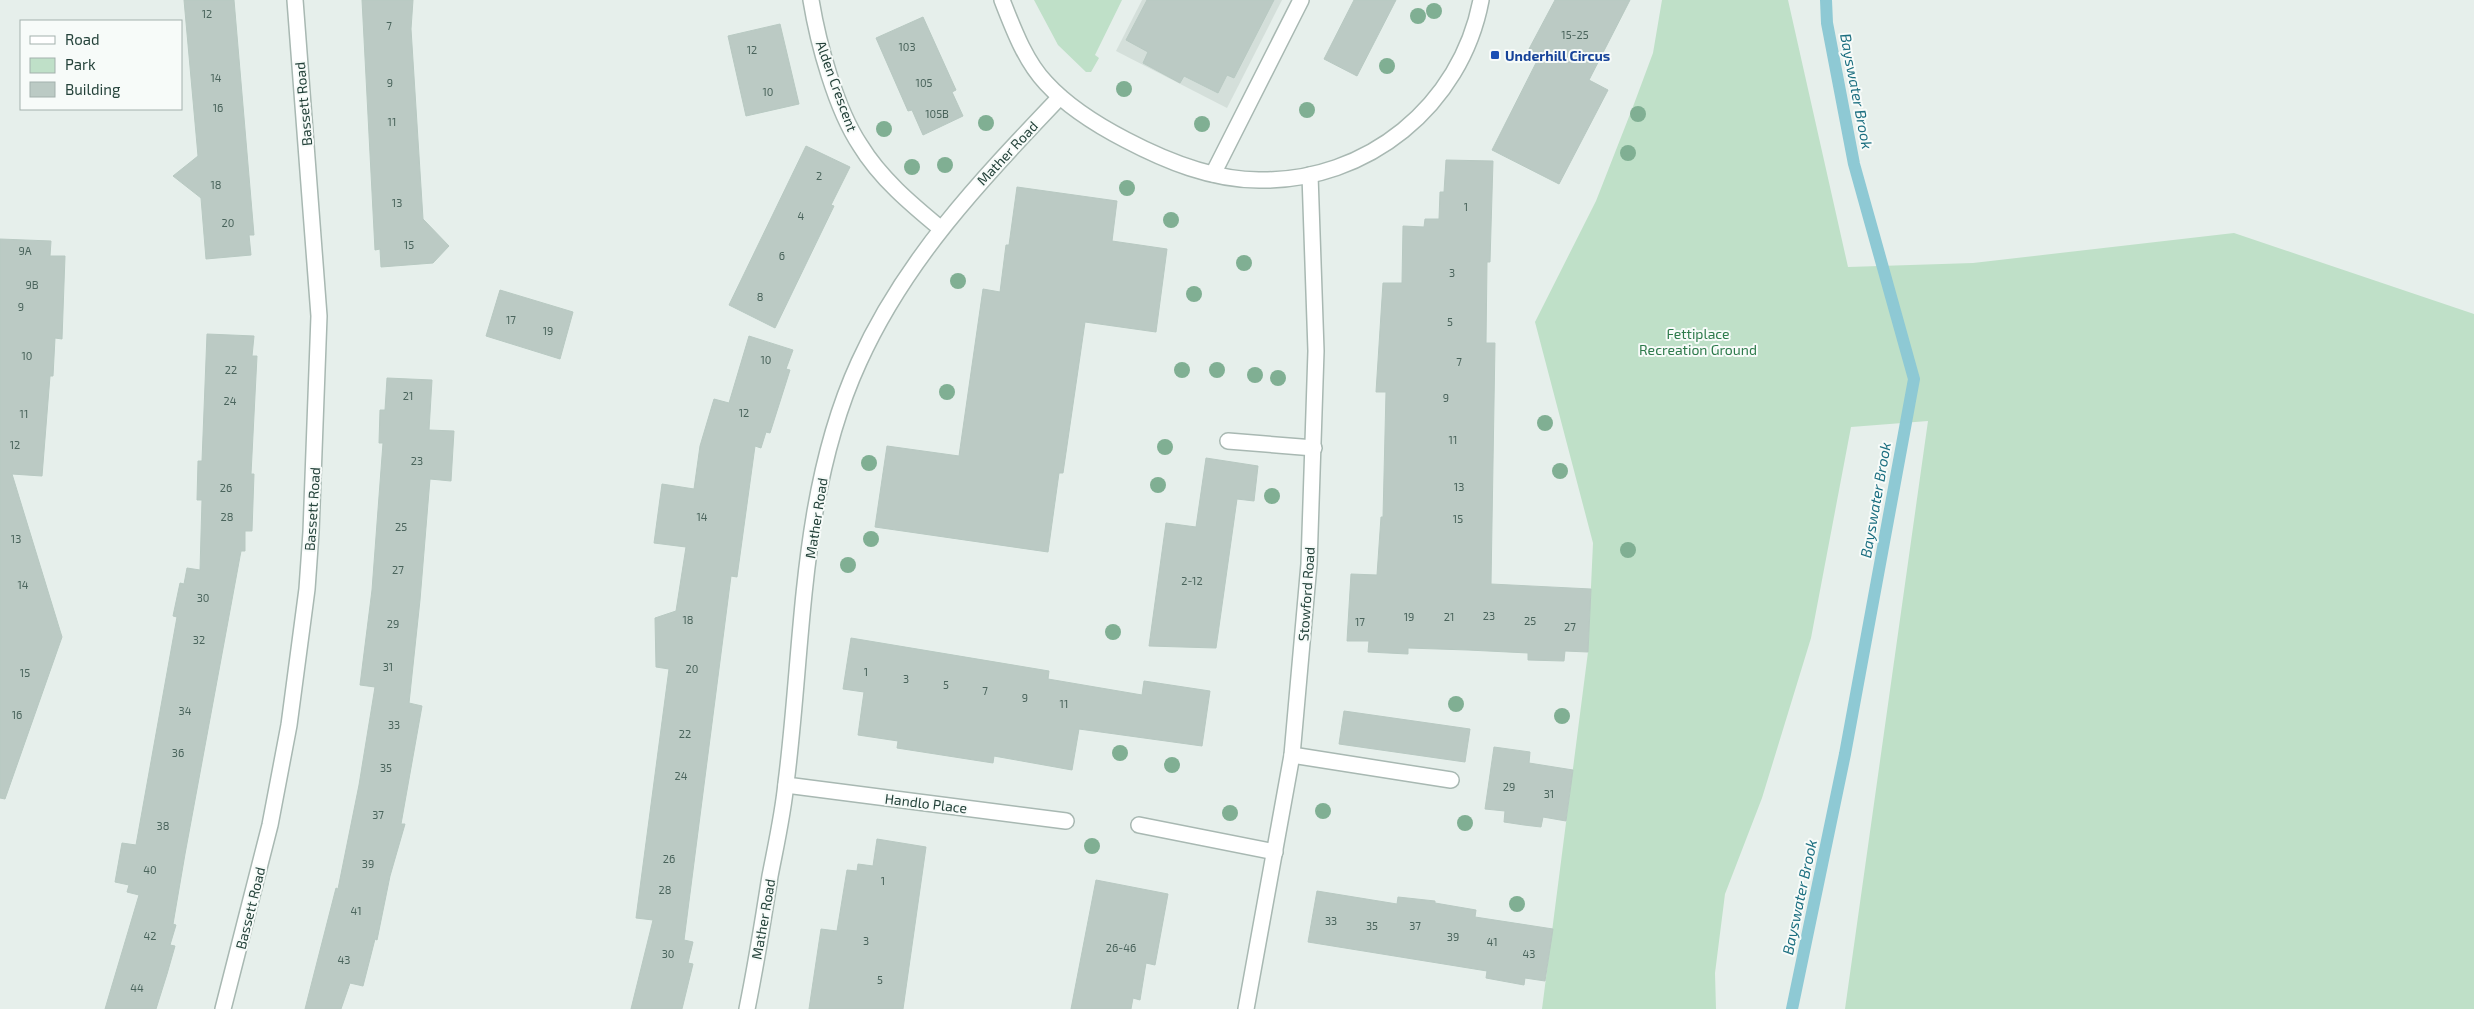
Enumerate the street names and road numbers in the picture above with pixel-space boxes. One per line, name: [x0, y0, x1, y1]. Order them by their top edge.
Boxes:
street label: Alden Crescent: [813, 38, 861, 134]
street label: Bassett Road: [291, 61, 315, 147]
street label: Mather Road: [973, 117, 1041, 189]
street label: Bassett Road: [301, 466, 323, 552]
street label: Mather Road: [801, 476, 831, 560]
street label: Stowford Road: [1294, 546, 1318, 642]
street label: Handlo Place: [884, 790, 968, 816]
street label: Bassett Road: [232, 865, 268, 951]
street label: Mather Road: [748, 877, 778, 961]

